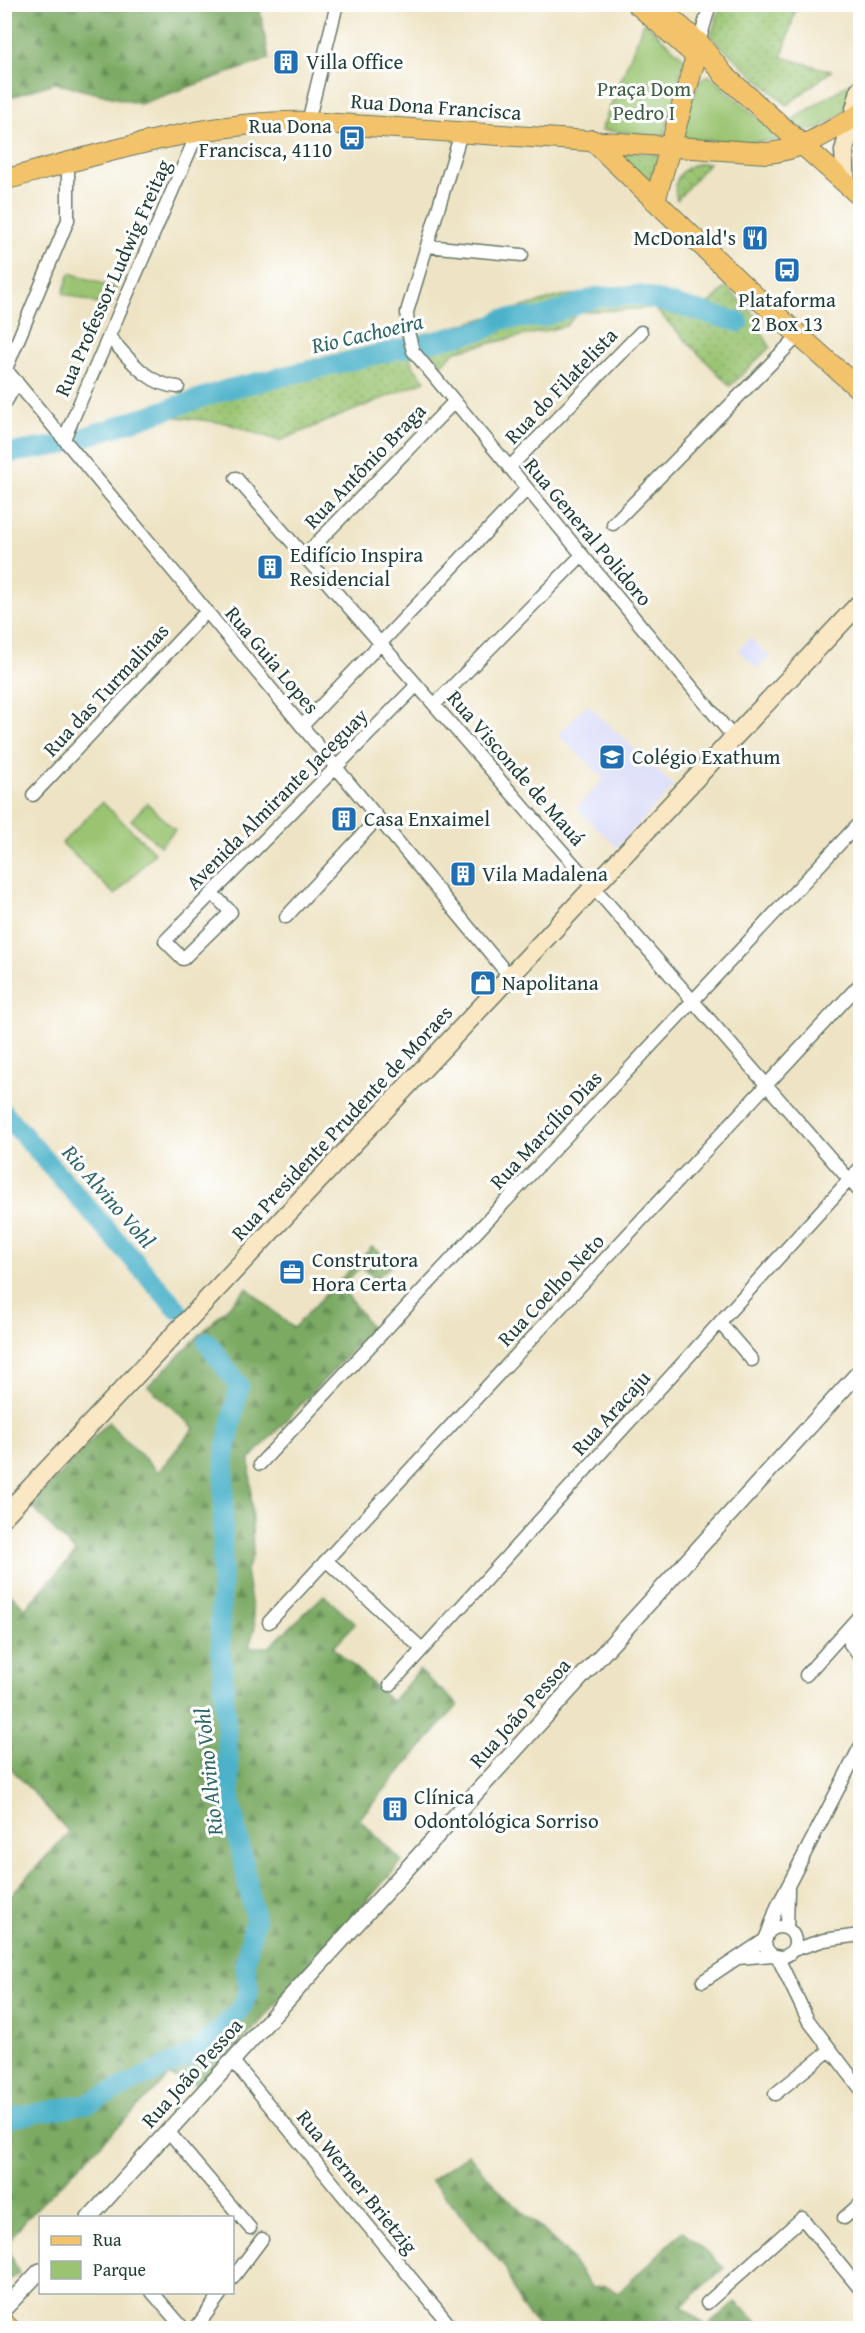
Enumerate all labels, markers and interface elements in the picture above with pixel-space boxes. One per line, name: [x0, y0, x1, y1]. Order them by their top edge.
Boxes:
place label: Villa Office: [306, 46, 403, 77]
building icon: Villa Office: [271, 47, 301, 77]
park label: Praça Dom Pedro I: [597, 73, 691, 128]
street label: Rua Dona Francisca: [350, 85, 522, 128]
place label: Rua Dona Francisca, 4110: [199, 110, 332, 165]
bus stop icon: Rua Dona Francisca, 4110: [337, 123, 367, 153]
street label: Rua Professor Ludwig Freitag: [46, 154, 179, 401]
place label: McDonald's: [633, 222, 736, 253]
restaurant icon: McDonald's: [740, 223, 770, 253]
bus stop icon: Plataforma 2 Box 13: [772, 255, 802, 285]
place label: Plataforma 2 Box 13: [738, 284, 836, 339]
water label: Rio Cachoeira: [307, 305, 426, 362]
street label: Rua do Filatelista: [497, 320, 624, 451]
street label: Rua Antônio Braga: [296, 396, 433, 536]
street label: Rua General Polidoro: [517, 451, 660, 613]
place label: Edifício Inspira Residencial: [290, 539, 423, 594]
building icon: Edifício Inspira Residencial: [255, 552, 285, 582]
street label: Rua Guia Lopes: [218, 599, 327, 720]
street label: Rua das Turmalinas: [35, 616, 176, 763]
street label: Rua Visconde de Mauá: [440, 683, 593, 852]
street label: Avenida Almirante Jaceguay: [178, 700, 375, 897]
place label: Colégio Exathum: [632, 741, 781, 772]
school or university icon: Colégio Exathum: [597, 742, 627, 772]
place label: Casa Enxaimel: [364, 803, 490, 834]
building icon: Casa Enxaimel: [329, 804, 359, 834]
place label: Vila Madalena: [482, 858, 608, 889]
building icon: Vila Madalena: [448, 859, 478, 889]
place label: Napolitana: [502, 967, 599, 998]
shop icon: Napolitana: [468, 968, 498, 998]
street label: Rua Presidente Prudente de Moraes: [224, 998, 460, 1248]
street label: Rua Marcílio Dias: [482, 1063, 609, 1196]
water label: Rio Alvino Vohl: [54, 1136, 163, 1255]
street label: Rua Coelho Neto: [490, 1226, 611, 1353]
place label: Construtora Hora Certa: [312, 1244, 418, 1299]
office icon: Construtora Hora Certa: [277, 1257, 307, 1287]
street label: Rua Aracaju: [564, 1363, 658, 1462]
street label: Rua João Pessoa: [462, 1651, 578, 1775]
water label: Rio Alvino Vohl: [185, 1707, 231, 1838]
place label: Clínica Odontológica Sorriso: [414, 1781, 599, 1836]
building icon: Clínica Odontológica Sorriso: [380, 1794, 410, 1824]
street label: Rua João Pessoa: [134, 2011, 250, 2135]
street label: Rua Werner Brietzig: [289, 2103, 426, 2261]
legend: [39, 2216, 234, 2294]
text: Rua: [93, 2226, 122, 2253]
text: Parque: [93, 2256, 146, 2283]

